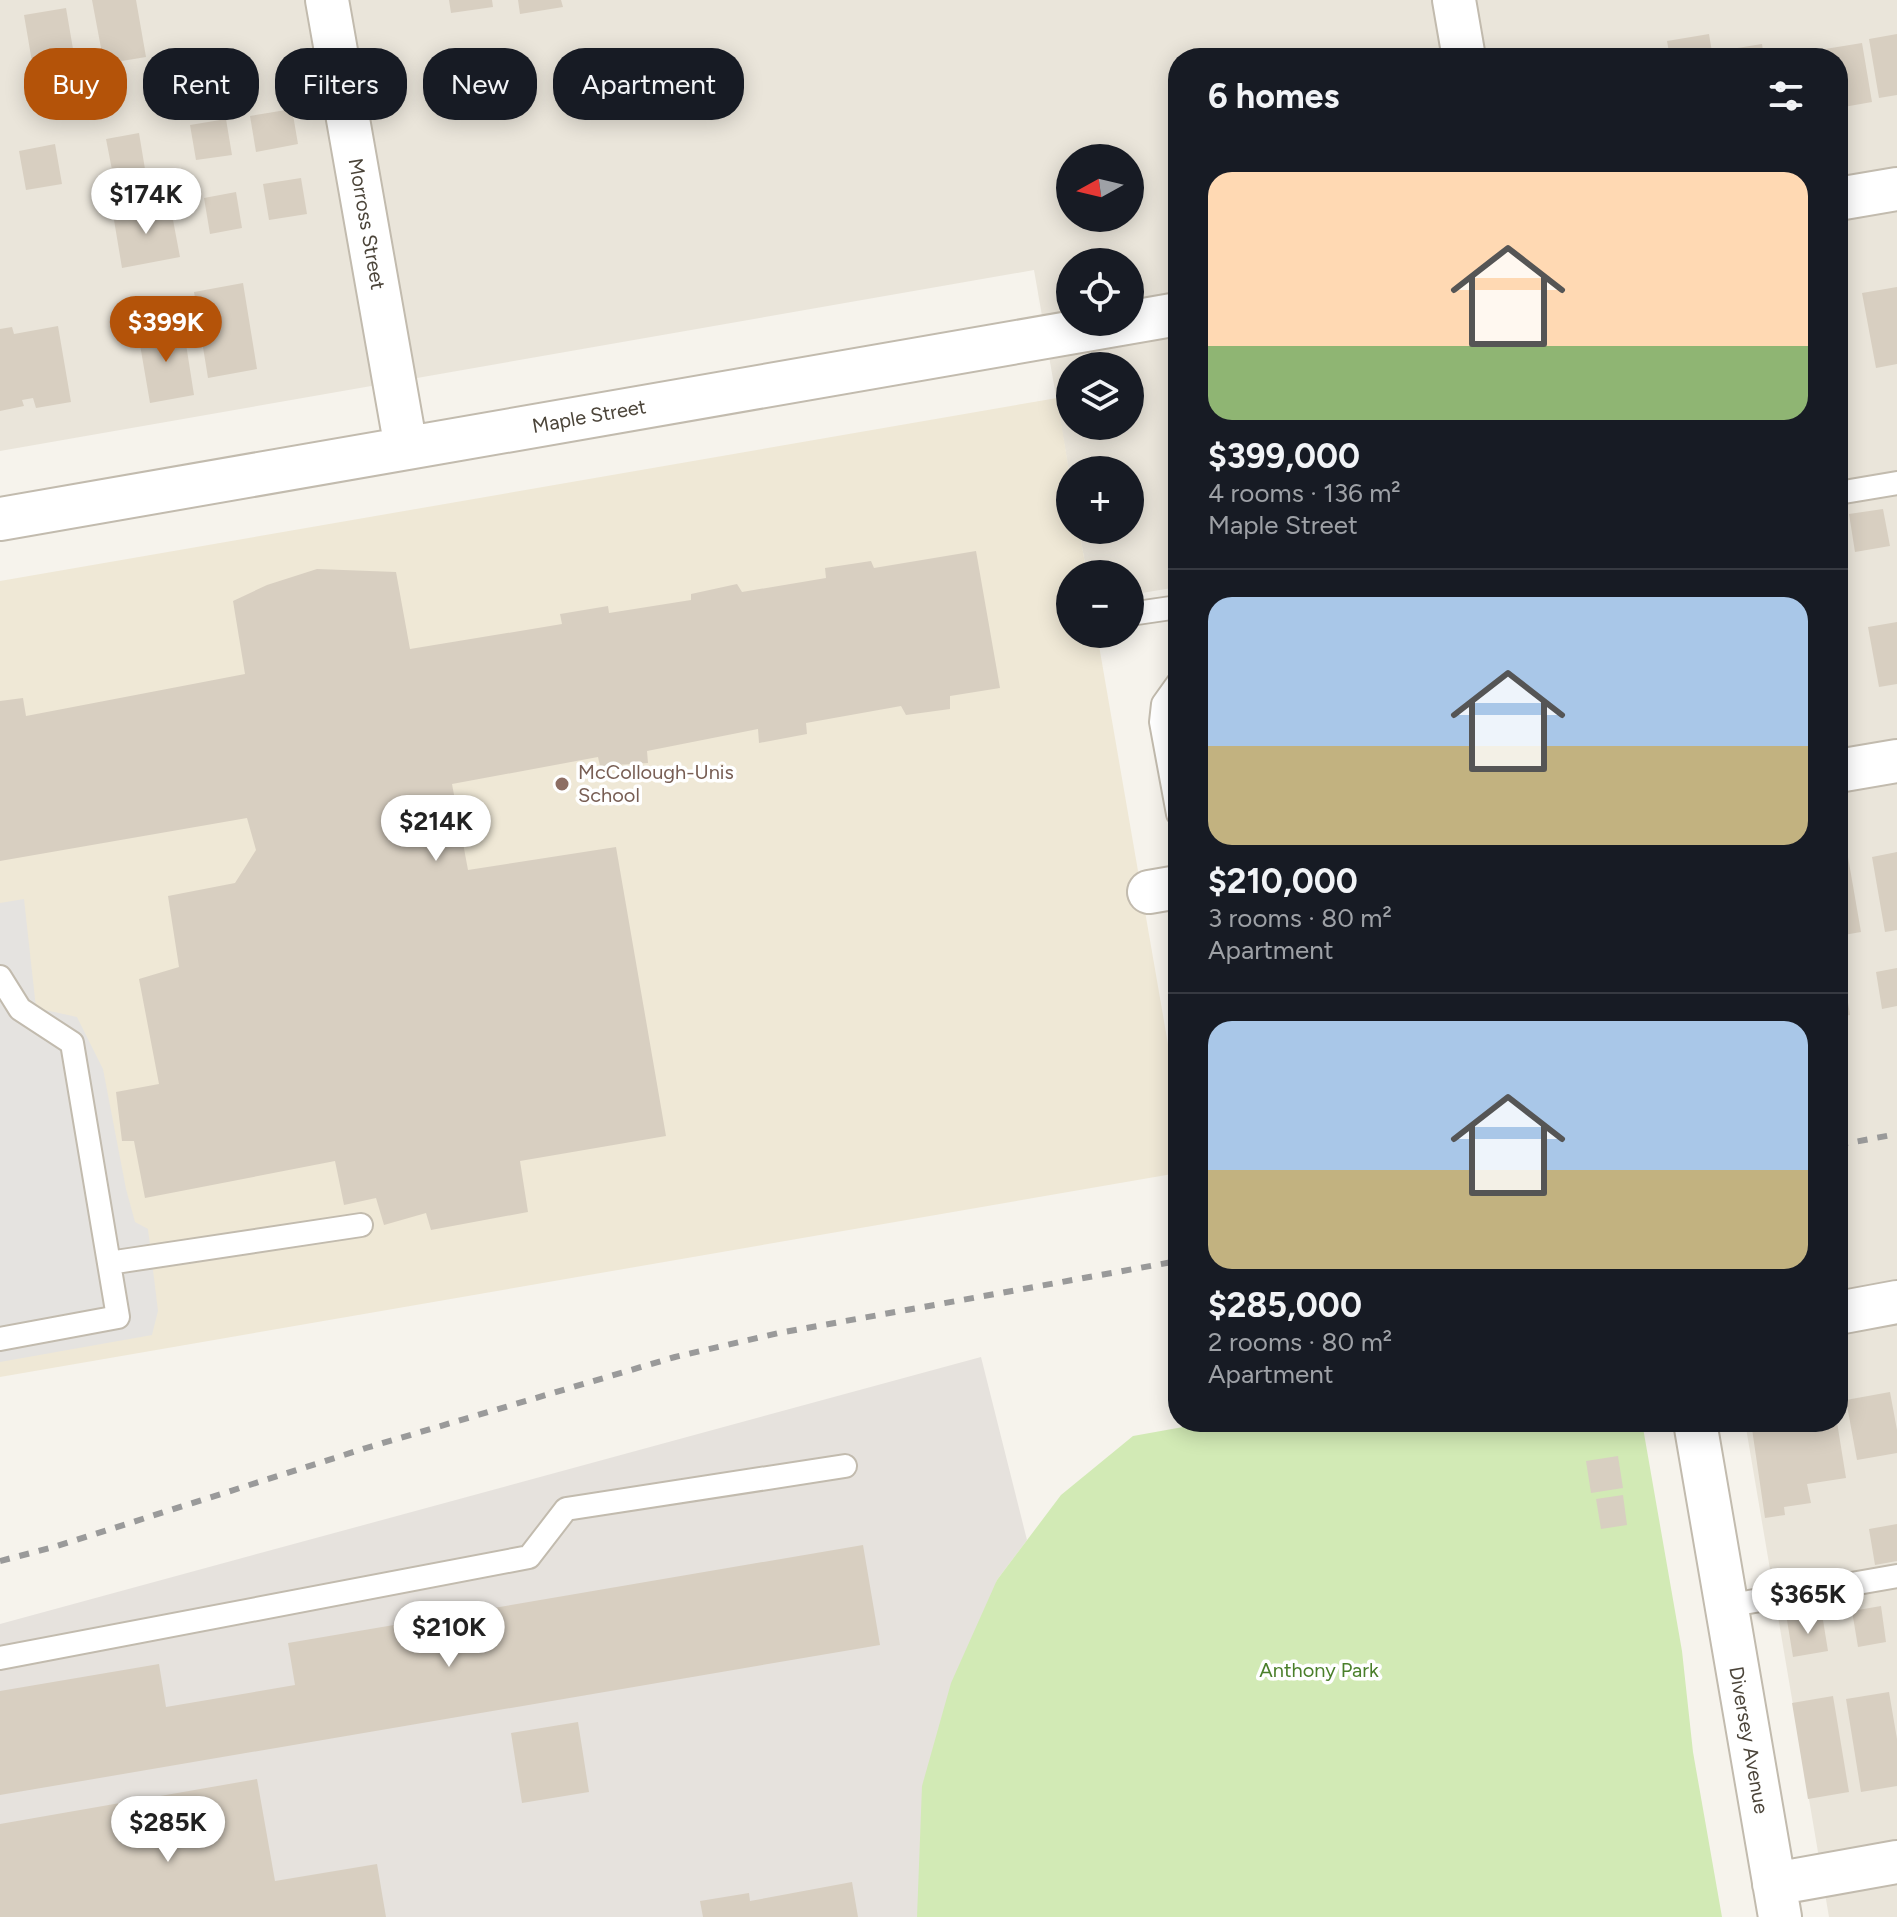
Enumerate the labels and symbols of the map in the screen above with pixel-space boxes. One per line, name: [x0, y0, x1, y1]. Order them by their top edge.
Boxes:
north arrow: [1056, 144, 1144, 232]
street label: Morross Street: [344, 156, 390, 292]
pin: $174K: [90, 168, 202, 236]
pin: $399K: [110, 296, 222, 364]
street label: Maple Street: [530, 394, 648, 438]
place label: McCollough-Unis School: [578, 760, 734, 807]
marker: McCollough-Unis School: [553, 775, 571, 793]
pin: $214K: [380, 795, 492, 863]
pin: $365K: [1752, 1568, 1864, 1636]
pin: $210K: [393, 1601, 505, 1669]
park label: Anthony Park: [1259, 1658, 1379, 1682]
street label: Diversey Avenue: [1724, 1664, 1774, 1816]
pin: $285K: [112, 1796, 224, 1864]

